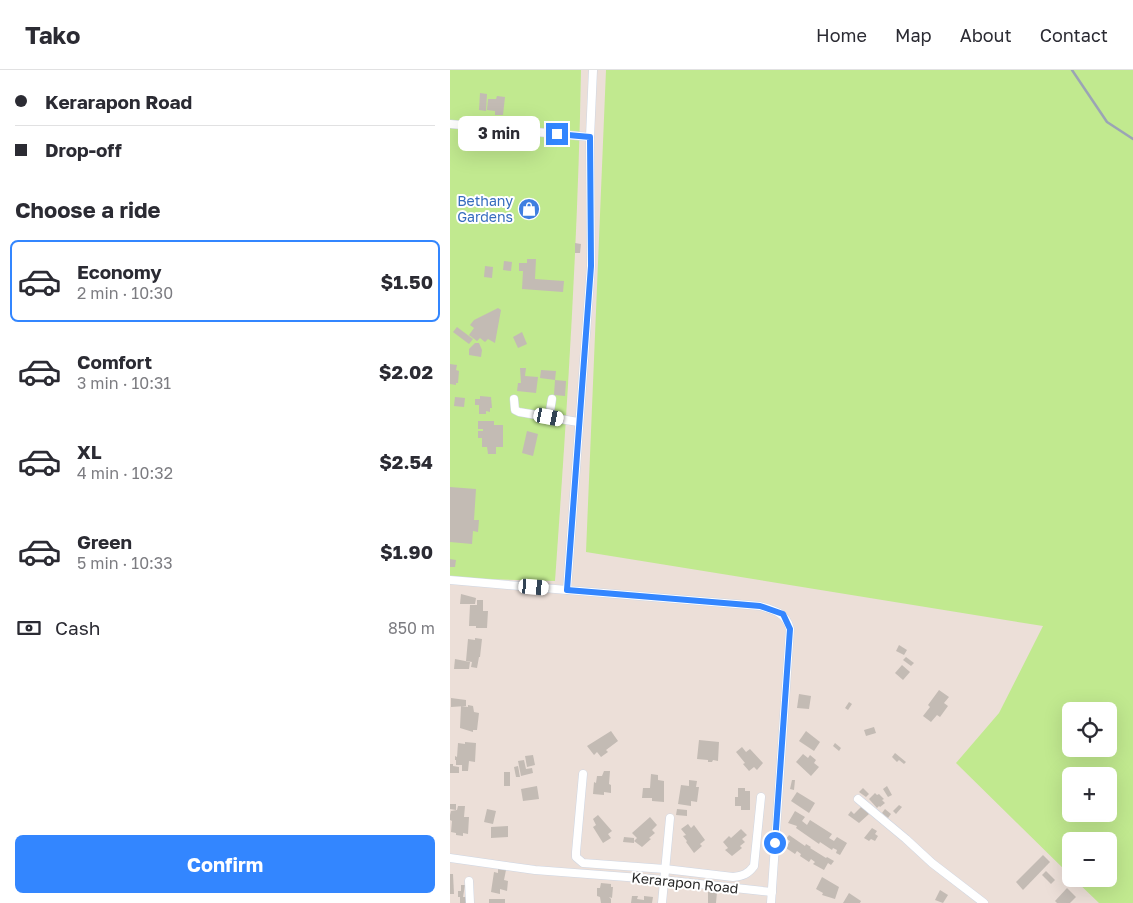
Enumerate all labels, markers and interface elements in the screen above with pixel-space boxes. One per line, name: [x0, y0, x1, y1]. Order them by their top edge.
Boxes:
text: Tako: [25, 20, 80, 49]
text: Home: [816, 24, 867, 46]
text: Map: [895, 24, 932, 46]
text: About: [960, 24, 1012, 46]
text: Contact: [1040, 24, 1108, 46]
text: Kerarapon Road: [45, 90, 192, 113]
callout: 3 min: [457, 116, 540, 152]
text: 3 min: [478, 123, 520, 143]
route end: [546, 123, 568, 145]
text: Drop-off: [45, 138, 122, 161]
place label: Bethany Gardens: [457, 192, 513, 225]
text: Choose a ride: [15, 196, 161, 223]
shop icon: Bethany Gardens: [517, 197, 541, 221]
icon: car: [17, 259, 62, 304]
text: Economy: [77, 260, 162, 283]
text: $1.50: [380, 270, 433, 293]
text: 2 min · 10:30: [77, 283, 173, 303]
icon: car: [17, 349, 62, 394]
text: Comfort: [77, 350, 152, 373]
text: $2.02: [379, 360, 433, 383]
text: 3 min · 10:31: [77, 373, 171, 393]
car: [532, 407, 565, 427]
icon: car: [17, 439, 62, 484]
text: XL: [77, 440, 102, 463]
text: $2.54: [379, 450, 433, 473]
text: 4 min · 10:32: [77, 463, 173, 483]
icon: car: [17, 529, 62, 574]
text: Green: [77, 530, 132, 553]
text: $1.90: [380, 540, 433, 563]
text: 5 min · 10:33: [77, 553, 173, 573]
car: [518, 578, 549, 596]
icon: cash: [15, 614, 43, 642]
text: Cash: [55, 616, 100, 639]
text: 850 m: [388, 618, 435, 638]
map controls: [1062, 702, 1117, 887]
button: locate: [1062, 702, 1117, 757]
button: +: [1062, 767, 1117, 822]
route start: [764, 832, 786, 854]
button: −: [1062, 832, 1117, 887]
button: Confirm: [15, 835, 435, 893]
street label: Kerarapon Road: [631, 868, 739, 897]

